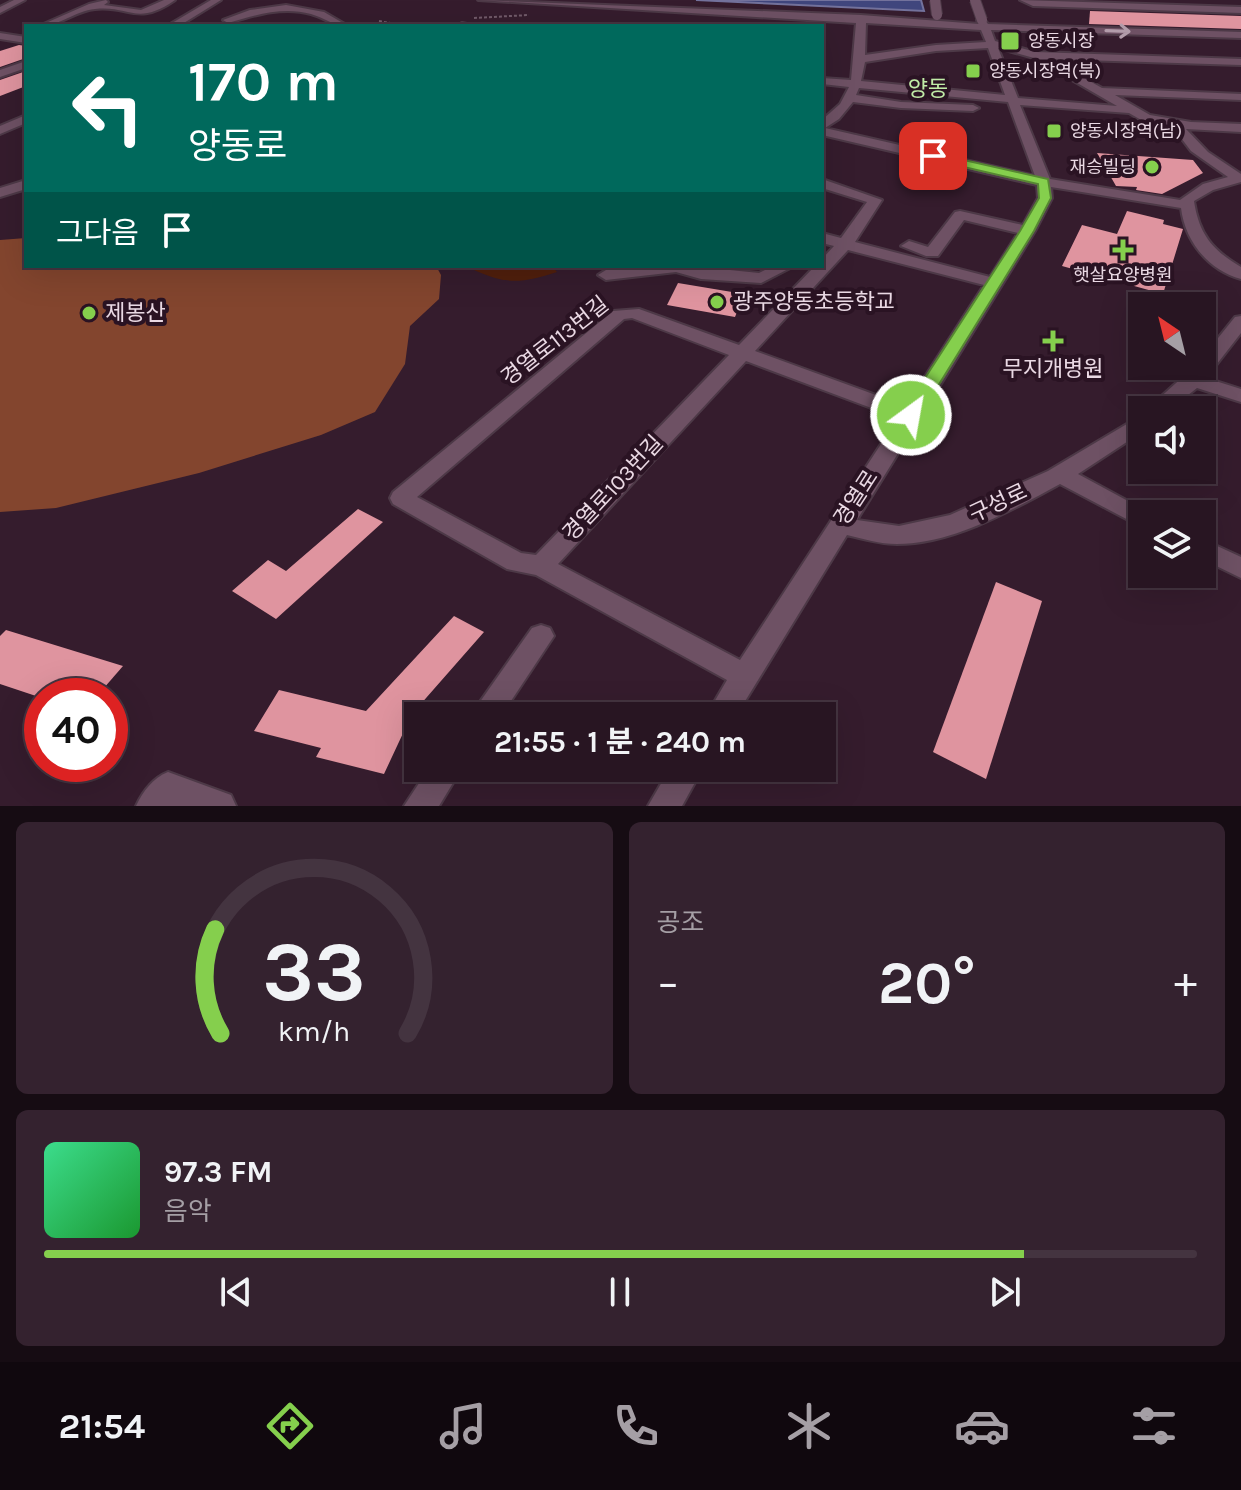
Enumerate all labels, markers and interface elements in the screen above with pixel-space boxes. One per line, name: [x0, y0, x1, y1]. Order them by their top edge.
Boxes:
one-way arrow: [1104, 23, 1131, 38]
marker: 양동시장: [999, 30, 1021, 52]
place label: 양동시장: [1028, 30, 1094, 52]
text: 170 m: [188, 49, 339, 114]
icon: left: [56, 56, 160, 160]
place label: 양동시장역(북): [989, 60, 1101, 82]
marker: 양동시장역(북): [964, 62, 982, 80]
district label: 양동: [908, 76, 948, 102]
place label: 양동시장역(남): [1070, 120, 1182, 142]
pin: [899, 122, 967, 190]
marker: 양동시장역(남): [1045, 122, 1063, 140]
text: 양동로: [188, 125, 287, 167]
icon: arrive: [911, 134, 955, 178]
place label: 재승빌딩: [1070, 156, 1136, 178]
marker: 재승빌딩: [1143, 158, 1161, 176]
icon: arrive: [155, 208, 199, 252]
text: 그다음: [56, 215, 139, 251]
marker: 햇살요양병원: [1112, 239, 1134, 261]
place label: 햇살요양병원: [1073, 264, 1173, 286]
place label: 광주양동초등학교: [733, 289, 895, 315]
street label: 경열로113번길: [496, 291, 614, 391]
north arrow: [1128, 292, 1216, 380]
map controls: [1128, 292, 1216, 588]
marker: 광주양동초등학교: [708, 293, 726, 311]
place label: 제봉산: [105, 300, 166, 326]
marker: 제봉산: [80, 304, 98, 322]
marker: 무지개병원: [1042, 330, 1064, 352]
place label: 무지개병원: [1002, 356, 1104, 382]
position arrow: [869, 373, 953, 457]
button: sound: [1128, 396, 1216, 484]
street label: 경열로103번길: [558, 430, 668, 546]
street label: 경열로: [829, 465, 883, 531]
street label: 구성로: [965, 478, 1031, 528]
button: layers: [1128, 500, 1216, 588]
speed limit sign: 40: [24, 678, 128, 782]
text: 21:55 · 1 분 · 240 m: [494, 724, 746, 760]
text: 공조: [657, 907, 704, 938]
text: 33: [263, 924, 366, 1021]
text: 20°: [878, 948, 976, 1018]
text: −: [657, 957, 680, 1008]
text: +: [1174, 957, 1197, 1008]
text: km/h: [278, 1015, 350, 1048]
text: 97.3 FM: [164, 1154, 273, 1190]
text: 음악: [164, 1196, 212, 1227]
icon: previous: [214, 1270, 258, 1314]
icon: pause: [598, 1270, 642, 1314]
icon: next: [983, 1270, 1027, 1314]
icon: directions: [262, 1398, 318, 1454]
icon: music: [435, 1398, 491, 1454]
icon: phone: [608, 1398, 664, 1454]
icon: climate: [781, 1398, 837, 1454]
icon: car: [954, 1398, 1010, 1454]
icon: filters: [1126, 1398, 1182, 1454]
text: 21:54: [58, 1405, 145, 1447]

